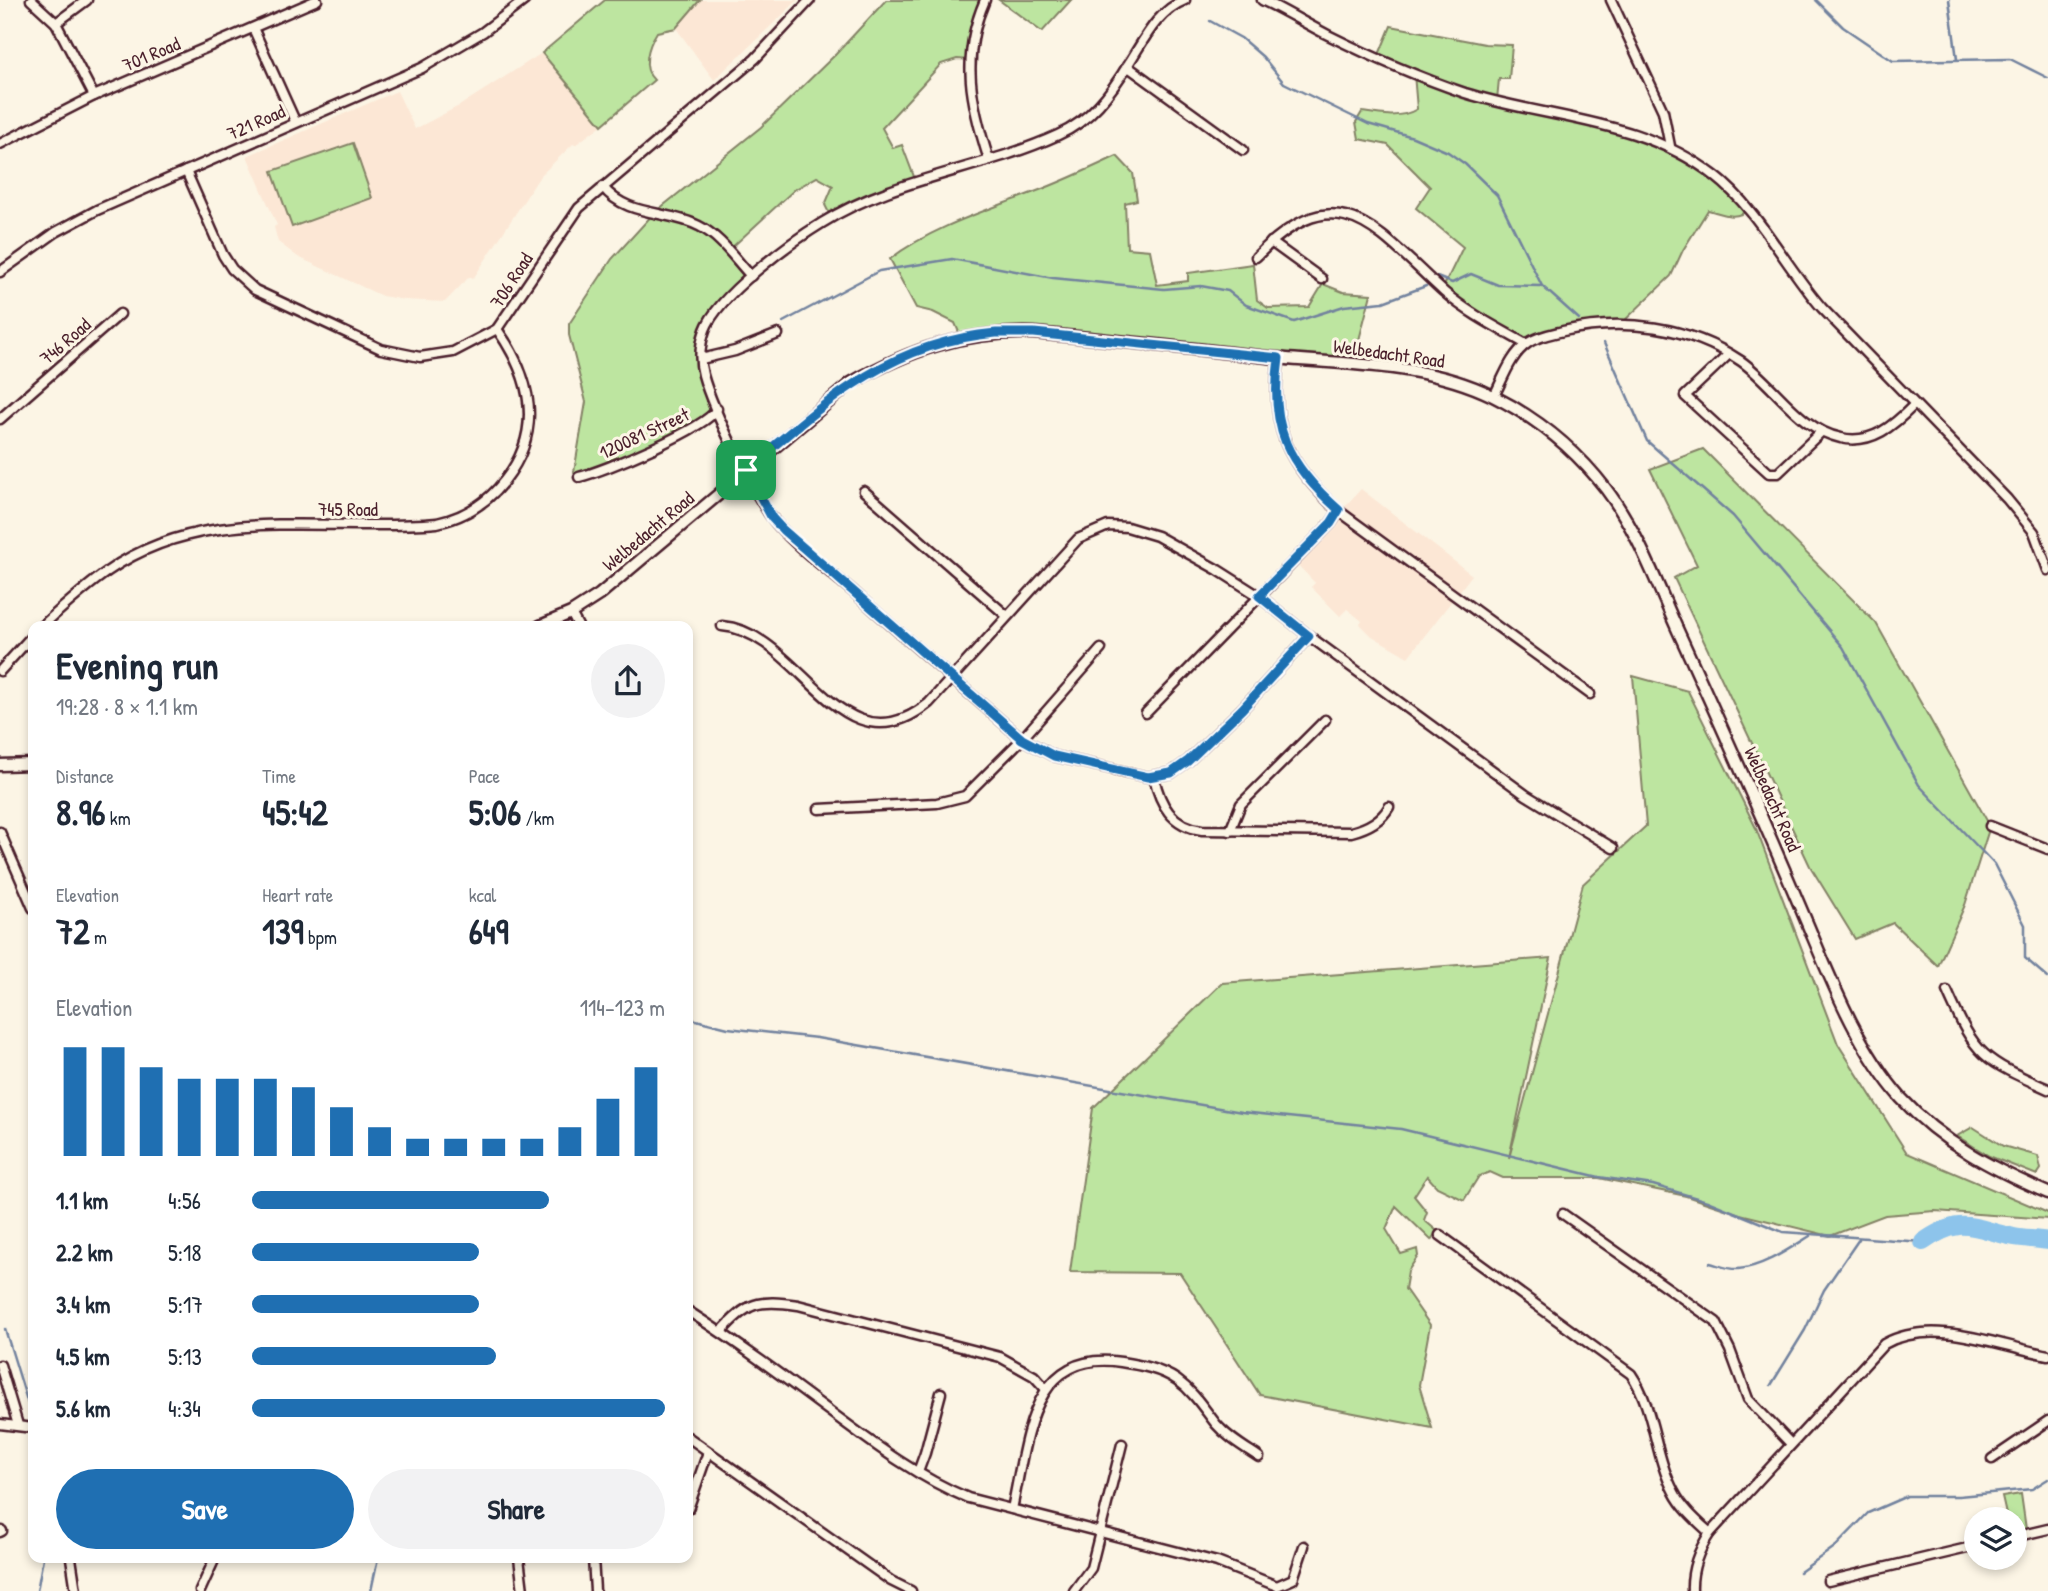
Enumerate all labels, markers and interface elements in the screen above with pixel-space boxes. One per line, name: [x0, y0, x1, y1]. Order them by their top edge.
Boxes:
street label: 701 Road: [118, 30, 184, 78]
street label: 721 Road: [223, 98, 290, 146]
street label: 706 Road: [483, 247, 539, 313]
street label: 746 Road: [34, 311, 96, 370]
street label: Welbedacht Road: [1332, 332, 1447, 374]
street label: 120081 Street: [595, 401, 694, 465]
pin: [716, 440, 776, 500]
icon: arrive: [727, 451, 765, 489]
street label: Welbedacht Road: [597, 485, 700, 577]
street label: 745 Road: [318, 496, 379, 522]
text: Evening run: [56, 639, 219, 691]
button: share: [591, 644, 665, 718]
text: 19:28 · 8 × 1.1 km: [56, 691, 198, 722]
street label: Welbedacht Road: [1738, 743, 1808, 856]
text: Distance: [56, 763, 114, 789]
text: Time: [262, 763, 296, 789]
text: Pace: [469, 763, 500, 789]
text: 8.96: [56, 789, 105, 836]
text: 45:42: [262, 789, 328, 836]
text: 5:06: [469, 789, 521, 836]
text: km: [105, 805, 131, 831]
text: /km: [521, 805, 554, 831]
text: Elevation: [56, 882, 119, 908]
text: Heart rate: [262, 882, 333, 908]
text: kcal: [469, 882, 496, 908]
text: 72: [56, 908, 90, 955]
text: 139: [262, 908, 304, 955]
text: 649: [469, 908, 509, 955]
text: m: [90, 924, 107, 950]
text: bpm: [304, 924, 337, 950]
text: Elevation: [56, 992, 132, 1023]
text: 114–123 m: [580, 992, 665, 1023]
text: 1.1 km: [56, 1185, 108, 1216]
text: 4:56: [168, 1185, 201, 1216]
text: 2.2 km: [56, 1237, 113, 1268]
text: 5:18: [168, 1237, 201, 1268]
text: 3.4 km: [56, 1289, 110, 1320]
text: 5:17: [168, 1289, 203, 1320]
text: 4.5 km: [56, 1341, 110, 1372]
text: 5:13: [168, 1341, 202, 1372]
text: 5.6 km: [56, 1393, 110, 1424]
text: 4:34: [168, 1393, 201, 1424]
button: Save: [56, 1469, 354, 1549]
button: Share: [368, 1469, 665, 1549]
map controls: [1964, 1507, 2027, 1570]
button: layers: [1964, 1507, 2027, 1570]

